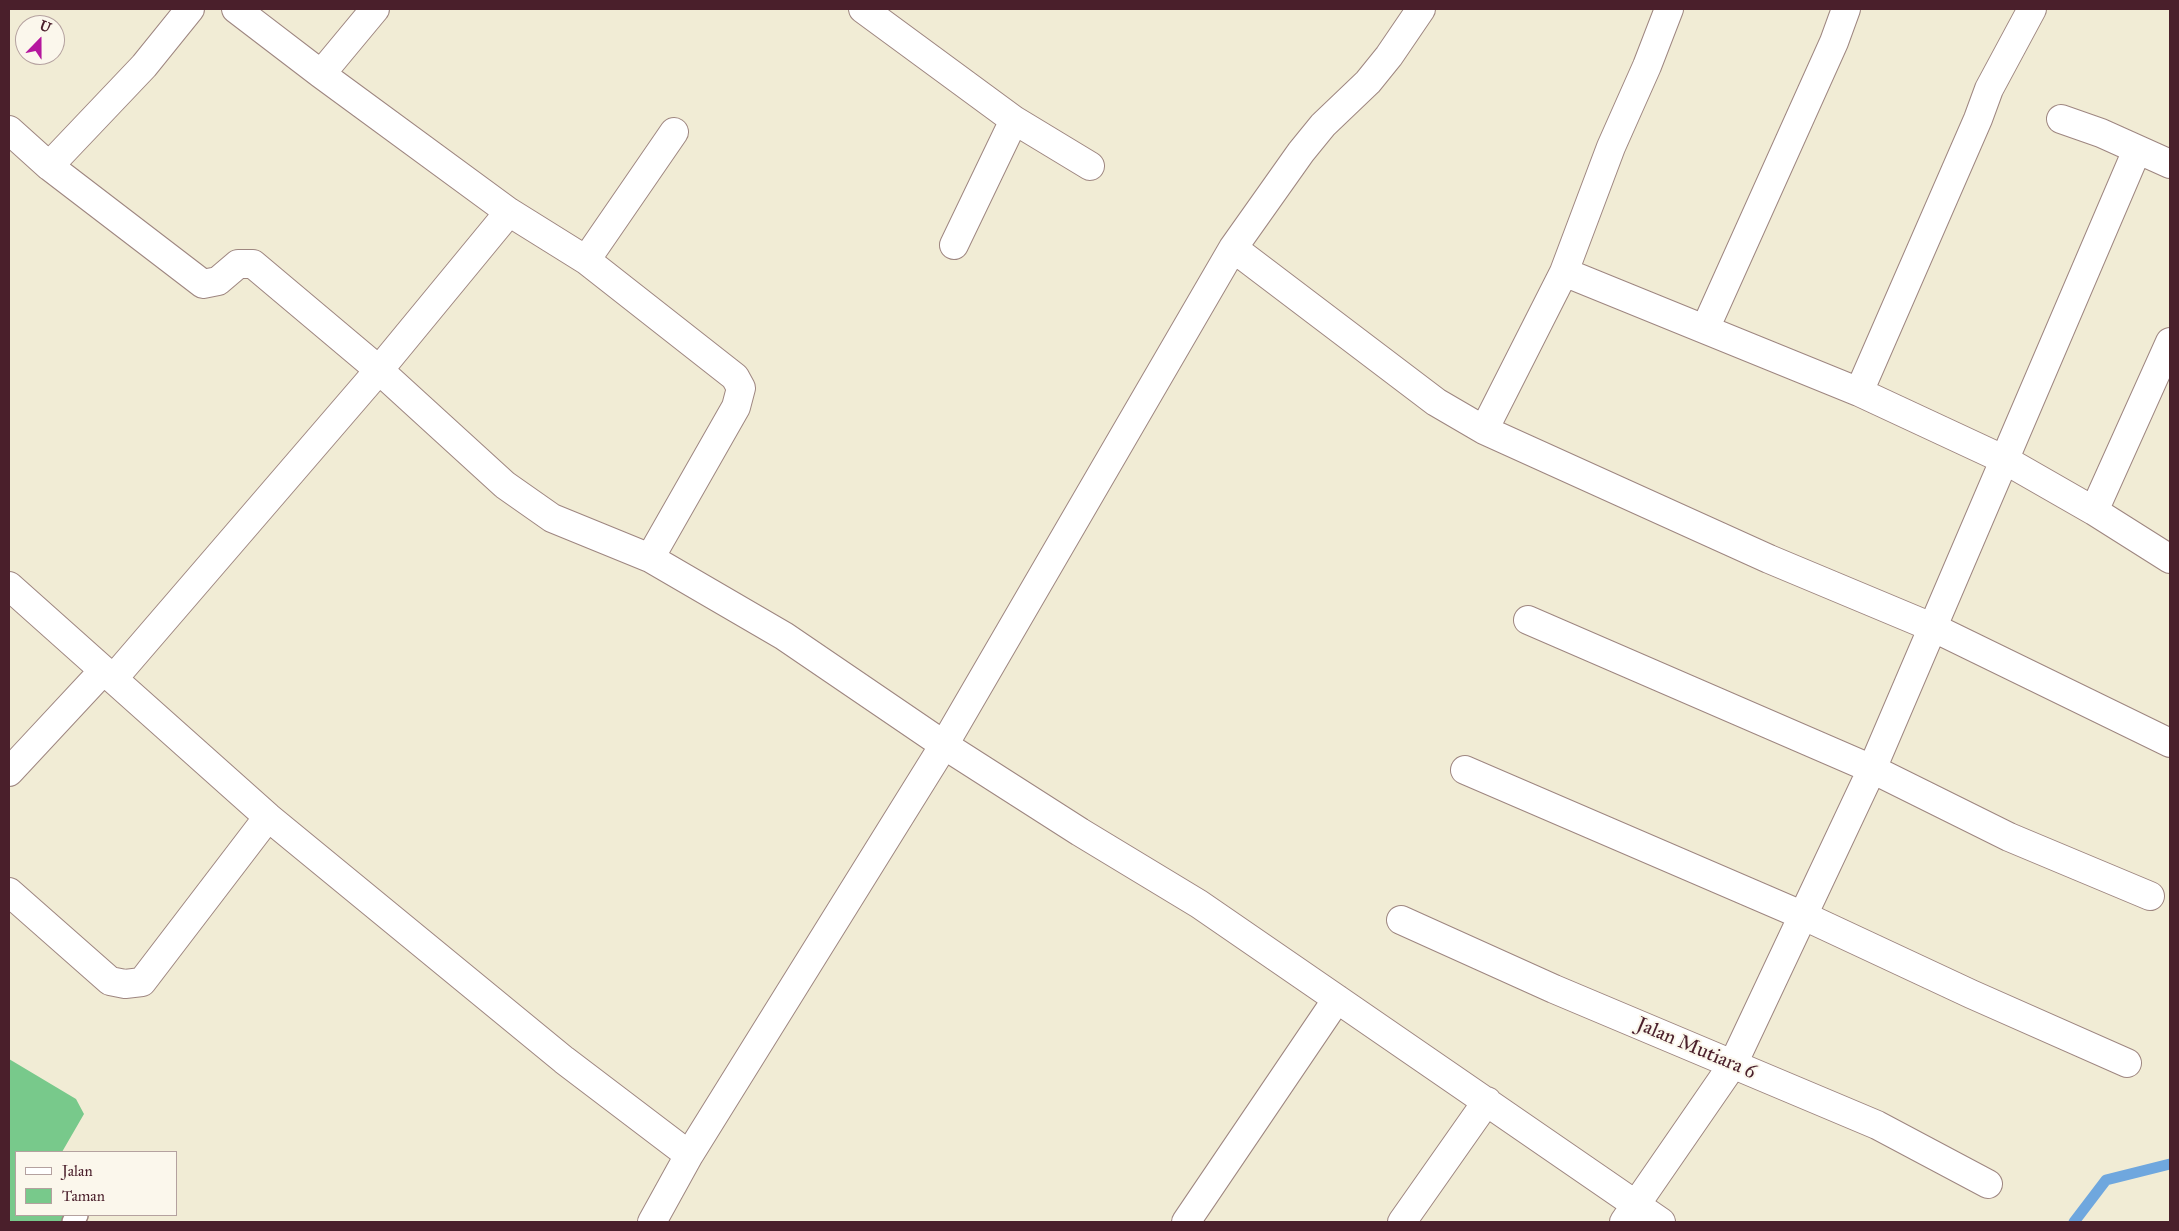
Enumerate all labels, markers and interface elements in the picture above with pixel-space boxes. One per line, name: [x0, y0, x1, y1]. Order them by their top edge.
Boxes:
north arrow: [15, 15, 65, 65]
text: U: [37, 17, 54, 37]
street label: Jalan Mutiara 6: [1633, 1013, 1759, 1085]
legend: [15, 1151, 178, 1216]
text: Jalan: [62, 1162, 93, 1180]
text: Taman: [62, 1187, 105, 1205]

